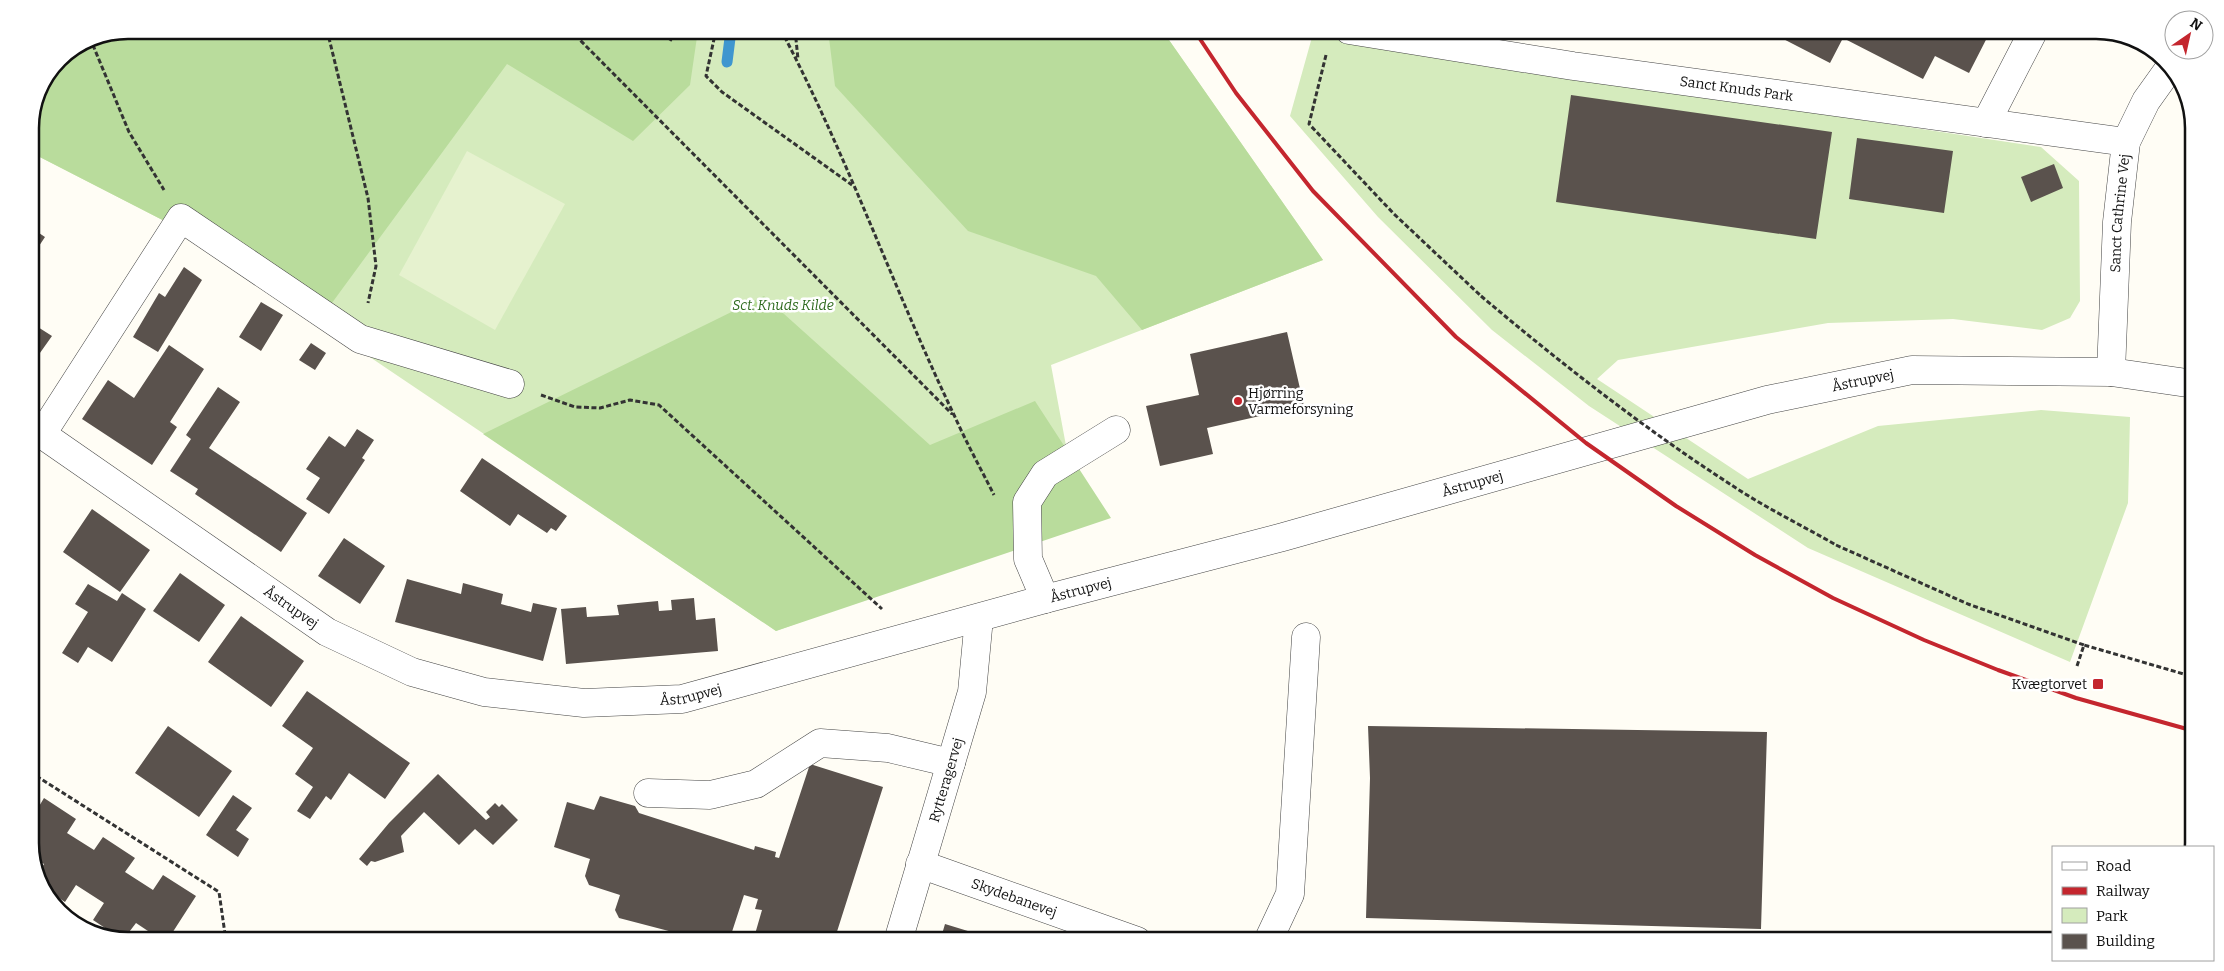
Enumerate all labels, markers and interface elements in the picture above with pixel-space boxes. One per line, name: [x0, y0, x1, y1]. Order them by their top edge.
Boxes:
north arrow: [2164, 10, 2214, 60]
text: N: [2187, 15, 2205, 35]
street label: Sanct Knuds Park: [1679, 72, 1794, 105]
street label: Sanct Cathrine Vej: [2106, 153, 2133, 273]
park label: Sct. Knuds Kilde: [732, 297, 834, 314]
street label: Åstrupvej: [1830, 366, 1895, 395]
place label: Hjørring Varmeforsyning: [1248, 385, 1354, 418]
marker: Hjørring Varmeforsyning: [1232, 395, 1244, 407]
street label: Åstrupvej: [1440, 467, 1505, 500]
street label: Åstrupvej: [1048, 574, 1113, 606]
street label: Åstrupvej: [261, 582, 322, 632]
place label: Kvægtorvet: [2011, 676, 2087, 693]
marker: Kvægtorvet: [2091, 677, 2105, 691]
street label: Åstrupvej: [659, 680, 723, 708]
street label: Rytteragervej: [925, 736, 966, 824]
legend: [2052, 846, 2214, 961]
text: Road: [2096, 857, 2131, 875]
street label: Skydebanevej: [969, 874, 1059, 920]
text: Railway: [2096, 882, 2150, 900]
text: Park: [2096, 907, 2128, 925]
text: Building: [2096, 932, 2155, 950]

